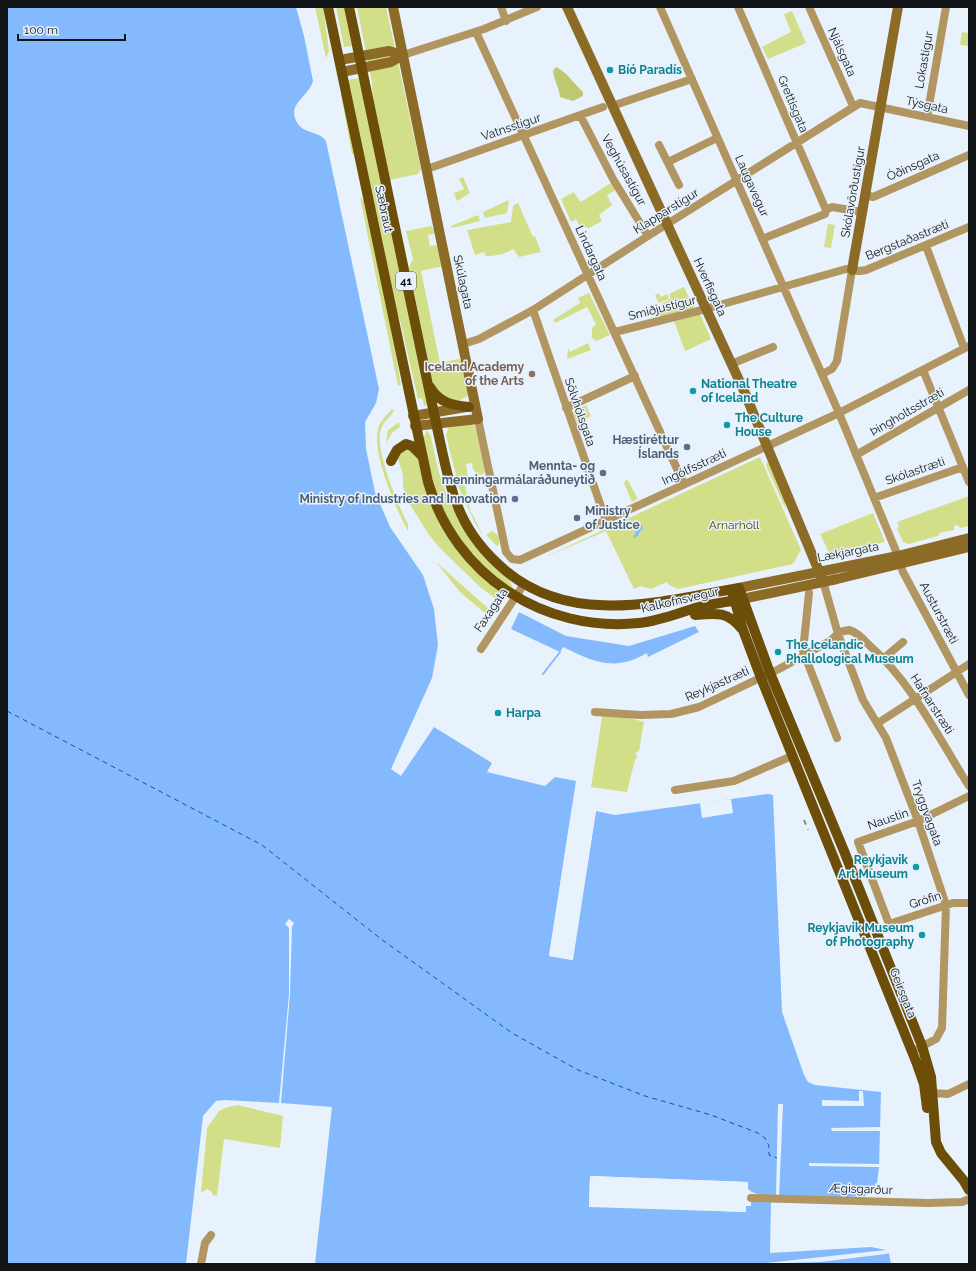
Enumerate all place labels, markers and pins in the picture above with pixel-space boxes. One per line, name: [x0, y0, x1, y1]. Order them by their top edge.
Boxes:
place label: Bíó Paradís: [618, 63, 682, 77]
marker: Bíó Paradís: [605, 65, 615, 75]
place label: Iceland Academy of the Arts: [424, 360, 524, 388]
marker: Iceland Academy of the Arts: [527, 369, 537, 379]
place label: National Theatre of Iceland: [701, 377, 797, 405]
marker: National Theatre of Iceland: [688, 386, 698, 396]
place label: The Culture House: [735, 411, 803, 439]
marker: The Culture House: [722, 420, 732, 430]
place label: Hæstiréttur Íslands: [612, 433, 679, 461]
marker: Hæstiréttur Íslands: [682, 442, 692, 452]
place label: Mennta- og menningarmálaráðuneytið: [442, 459, 595, 487]
marker: Mennta- og menningarmálaráðuneytið: [598, 468, 608, 478]
place label: Ministry of Industries and Innovation: [299, 492, 507, 506]
marker: Ministry of Industries and Innovation: [510, 494, 520, 504]
place label: Ministry of Justice: [585, 504, 640, 532]
marker: Ministry of Justice: [572, 513, 582, 523]
place label: The Icelandic Phallological Museum: [786, 638, 914, 666]
marker: The Icelandic Phallological Museum: [773, 647, 783, 657]
place label: Harpa: [506, 706, 541, 720]
marker: Harpa: [493, 708, 503, 718]
place label: Reykjavik Art Museum: [838, 853, 908, 881]
marker: Reykjavik Art Museum: [911, 862, 921, 872]
place label: Reykjavik Museum of Photography: [807, 921, 914, 949]
marker: Reykjavik Museum of Photography: [917, 930, 927, 940]

